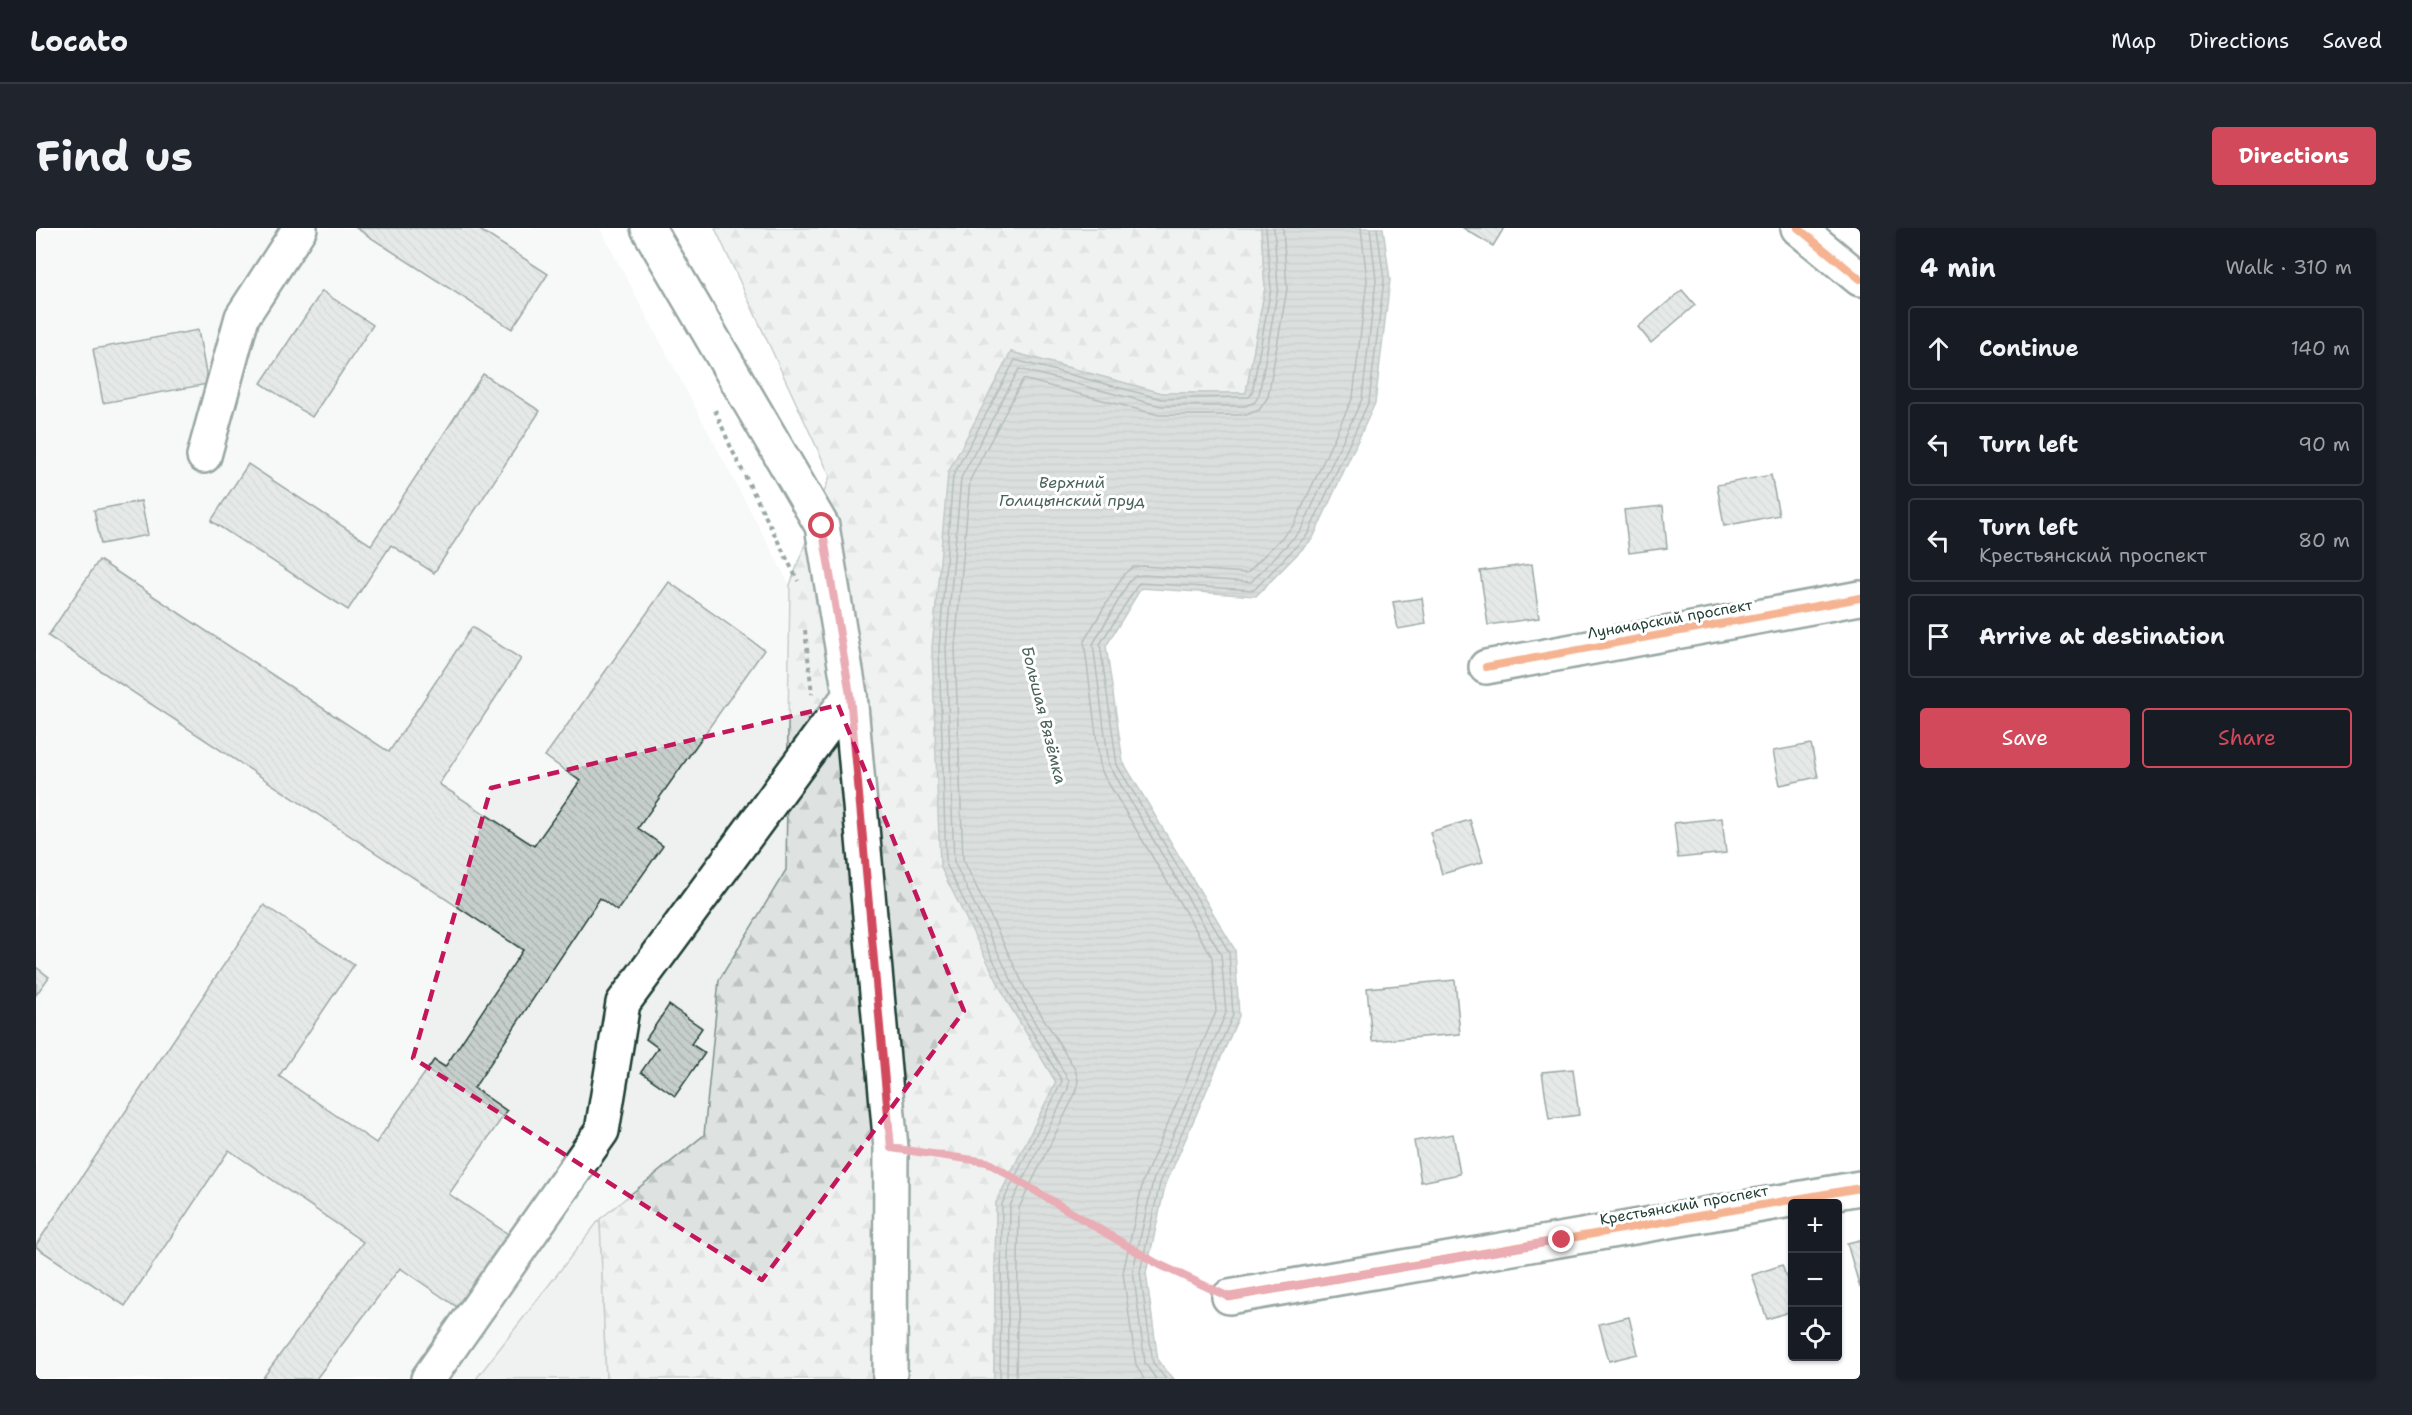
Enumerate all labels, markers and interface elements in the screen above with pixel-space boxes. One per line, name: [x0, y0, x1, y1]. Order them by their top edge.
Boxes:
text: Locato: [30, 22, 128, 60]
text: Map: [2111, 27, 2156, 55]
text: Directions: [2189, 27, 2289, 55]
text: Saved: [2322, 27, 2382, 55]
button: Directions: [2212, 127, 2376, 185]
text: Find us: [36, 128, 193, 184]
text: 4 min: [1920, 250, 1996, 285]
text: Walk · 310 m: [2226, 254, 2352, 280]
icon: ahead: [1922, 332, 1955, 365]
text: Continue: [1979, 334, 2079, 363]
text: 140 m: [2291, 335, 2350, 361]
icon: left: [1922, 428, 1955, 461]
text: Turn left: [1979, 430, 2078, 459]
text: 90 m: [2298, 431, 2350, 457]
water label: Верхний Голицынский пруд: [999, 472, 1145, 511]
route start: [808, 512, 834, 538]
text: Turn left: [1979, 513, 2078, 542]
icon: left: [1922, 524, 1955, 557]
text: 80 m: [2298, 527, 2350, 553]
text: Крестьянский проспект: [1979, 542, 2207, 568]
street label: Луначарский проспект: [1586, 595, 1755, 643]
icon: arrive: [1922, 620, 1955, 653]
text: Arrive at destination: [1979, 622, 2225, 651]
water label: Большая Вязёмка: [1017, 644, 1071, 786]
button: Save: [1920, 708, 2130, 768]
button: Share: [2142, 708, 2352, 768]
street label: Крестьянский проспект: [1598, 1180, 1770, 1230]
map controls: [1788, 1199, 1842, 1361]
button: +: [1788, 1199, 1842, 1253]
route end: [1548, 1226, 1574, 1252]
button: −: [1788, 1253, 1842, 1307]
button: locate: [1788, 1307, 1842, 1361]

